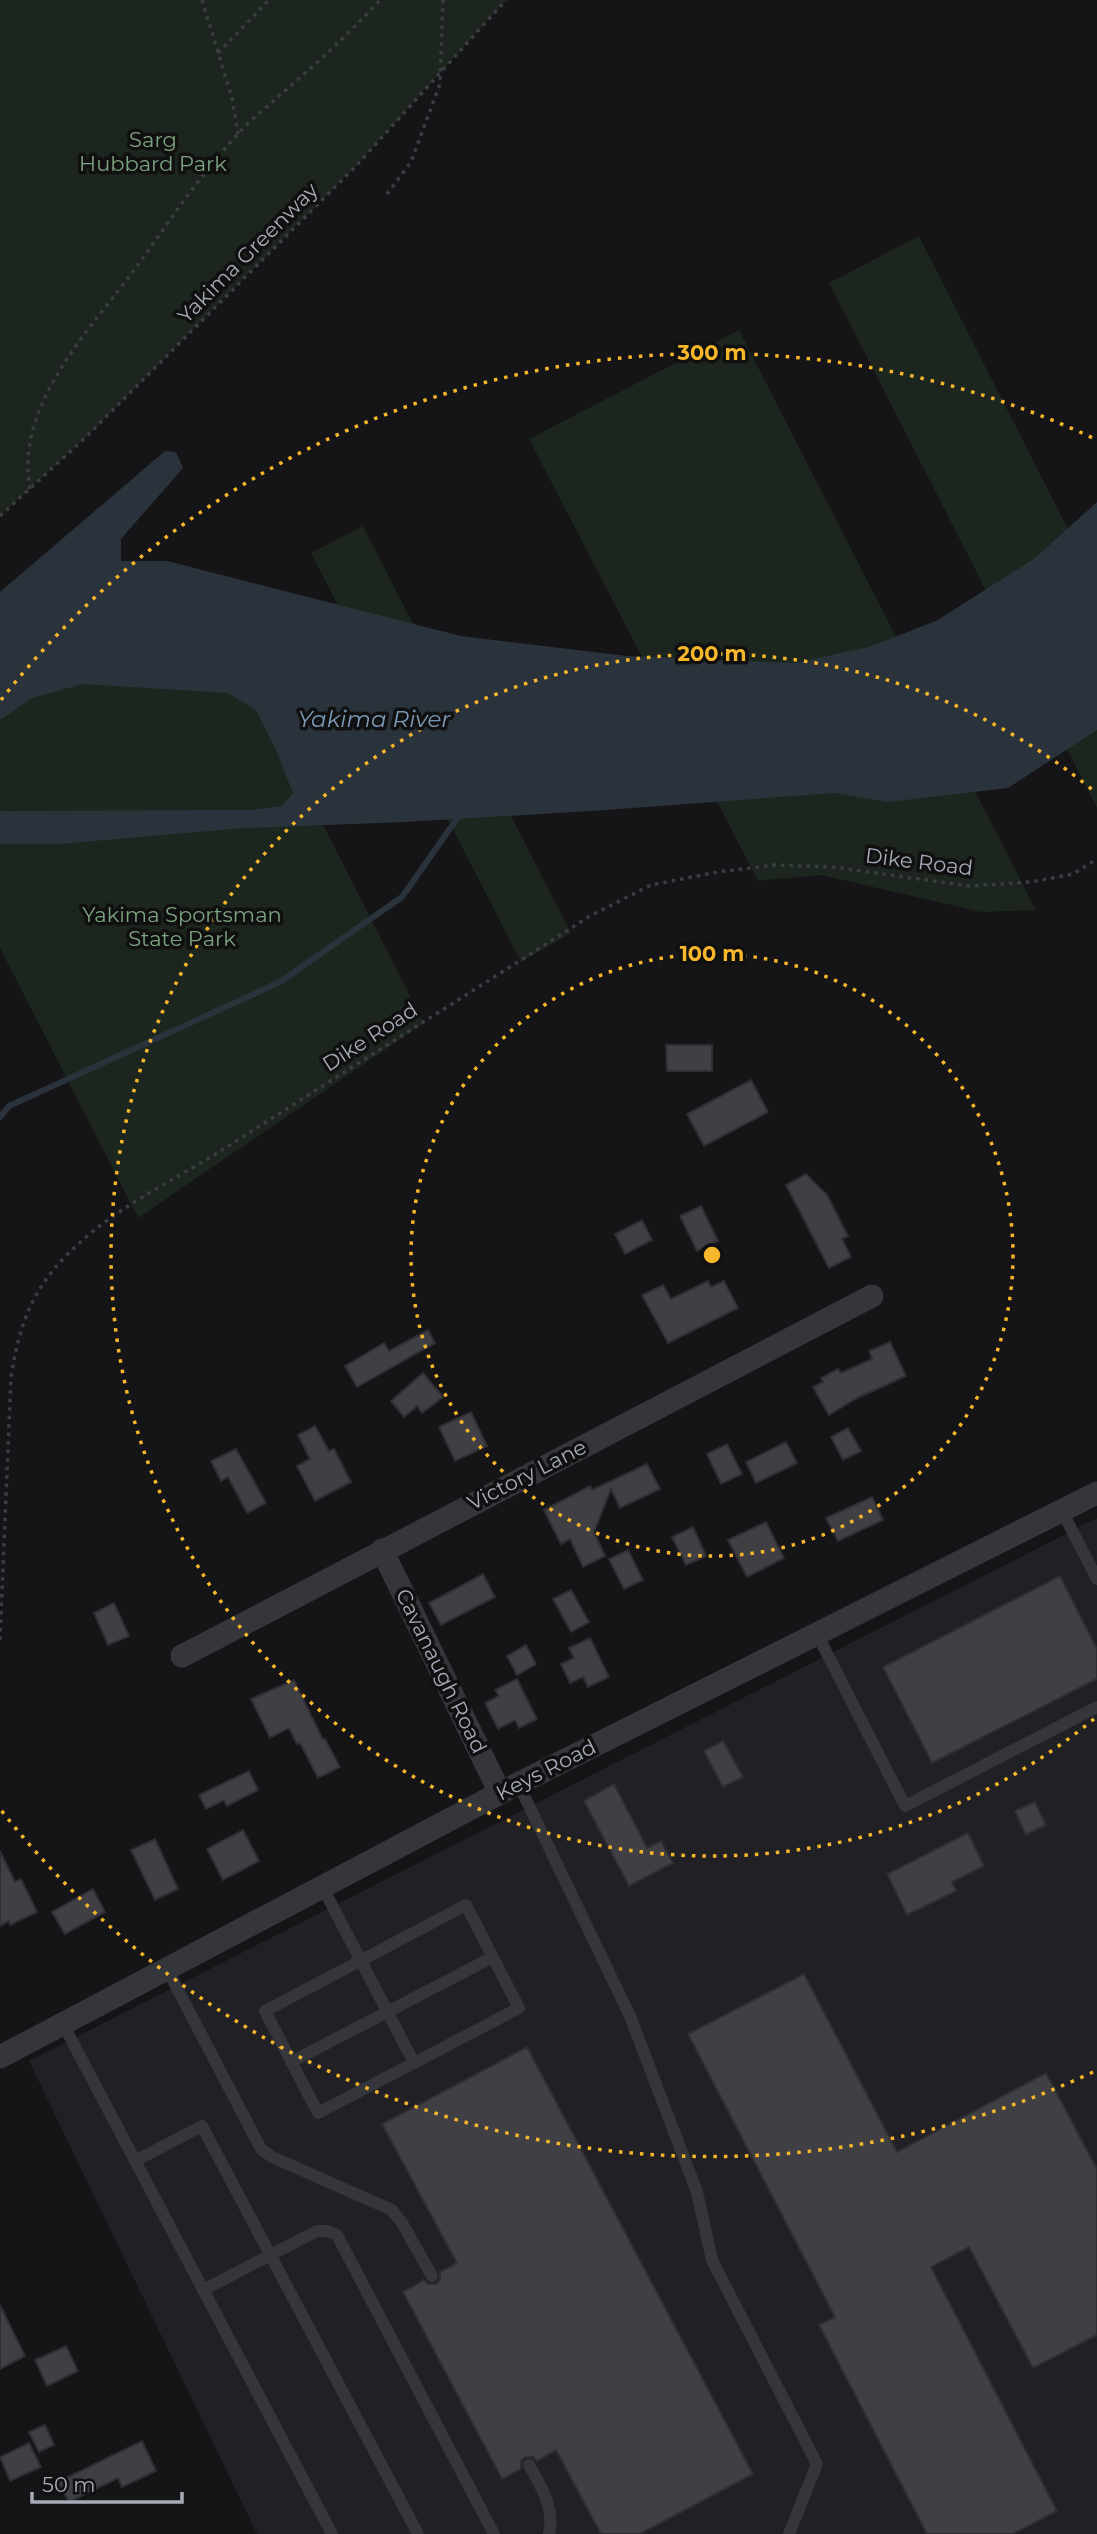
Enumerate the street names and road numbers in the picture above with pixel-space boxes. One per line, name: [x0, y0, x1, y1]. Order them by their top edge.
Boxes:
street label: Yakima Greenway: [172, 177, 323, 328]
street label: Dike Road: [864, 843, 974, 881]
street label: Dike Road: [318, 997, 422, 1077]
street label: Victory Lane: [463, 1434, 590, 1515]
street label: Cavanaugh Road: [391, 1584, 492, 1757]
street label: Keys Road: [492, 1734, 600, 1805]

